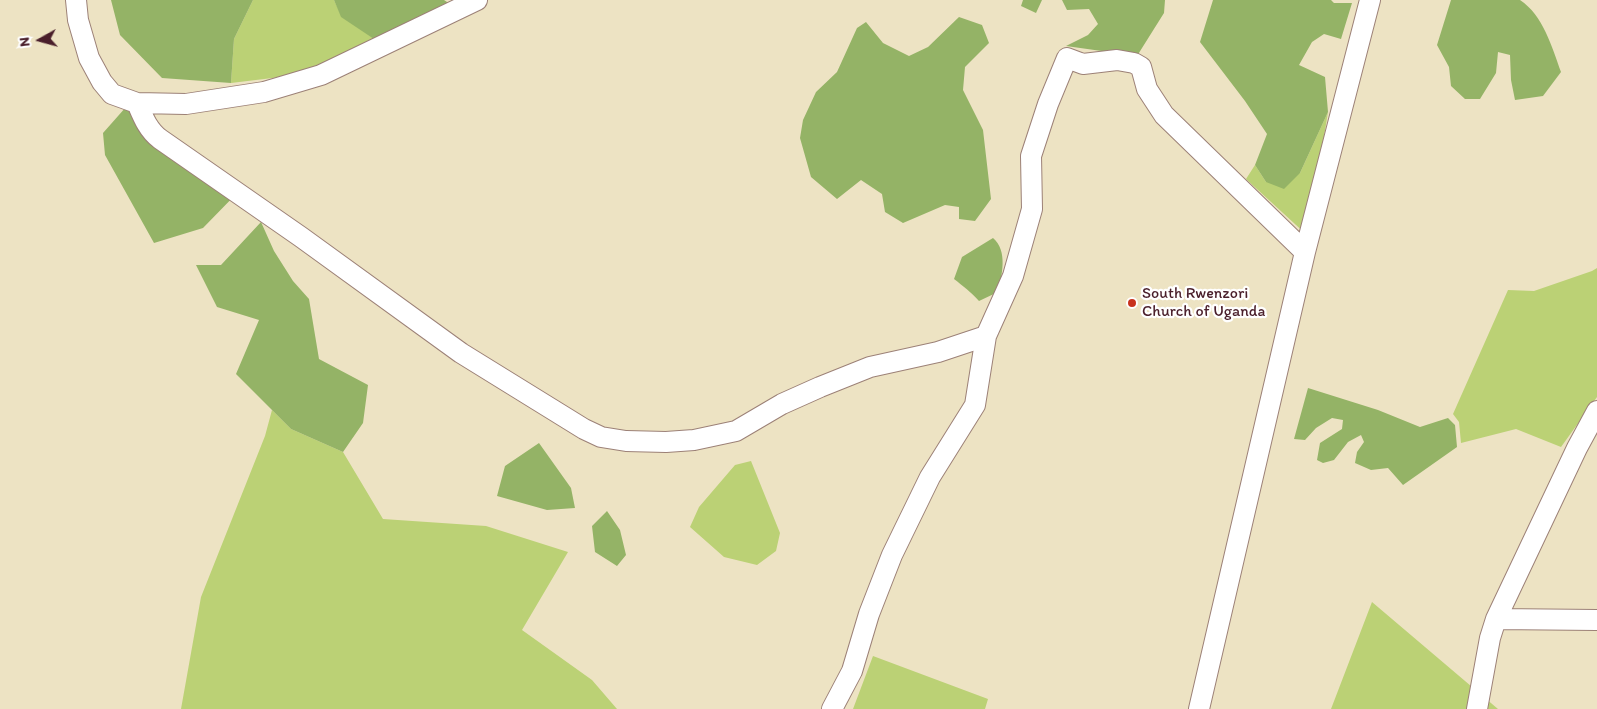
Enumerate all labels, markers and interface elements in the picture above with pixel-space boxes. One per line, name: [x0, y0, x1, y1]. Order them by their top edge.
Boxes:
north arrow: [15, 15, 65, 65]
text: N: [16, 36, 34, 48]
place label: South Rwenzori Church of Uganda: [1142, 284, 1265, 322]
marker: South Rwenzori Church of Uganda: [1126, 297, 1138, 309]

